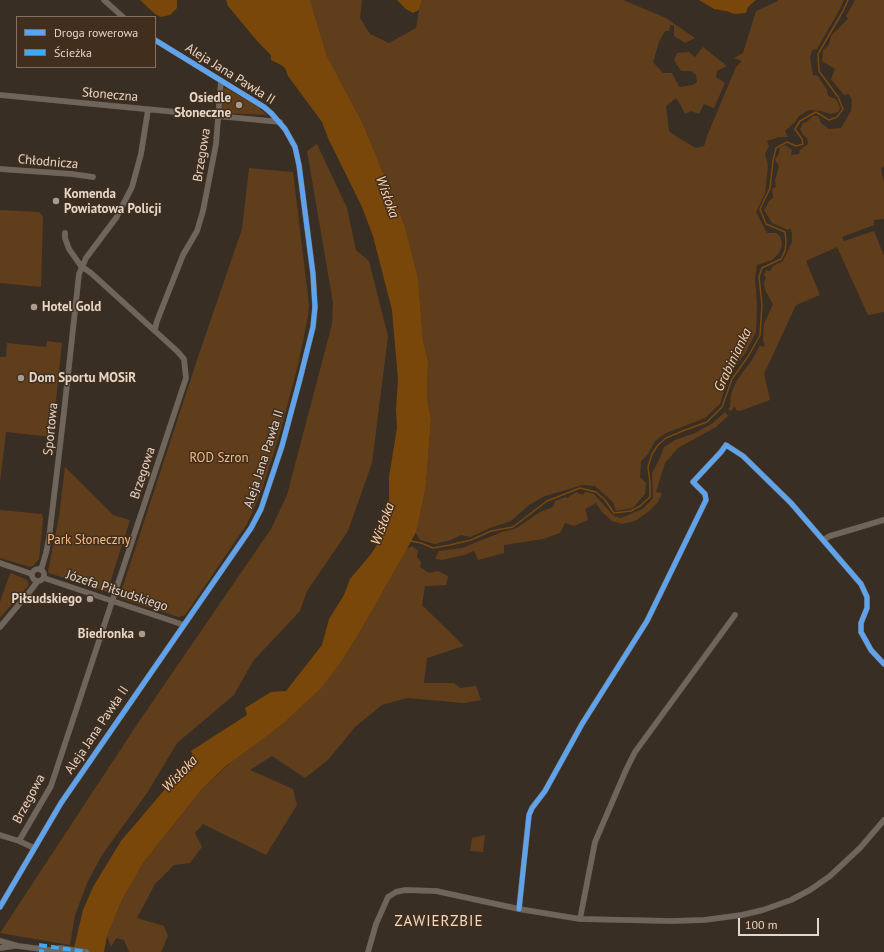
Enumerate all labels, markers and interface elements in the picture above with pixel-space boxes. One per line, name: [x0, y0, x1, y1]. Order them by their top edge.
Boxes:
legend: [16, 16, 156, 68]
text: Droga rowerowa: [54, 25, 138, 40]
street label: Aleja Jana Pawła II: [182, 40, 278, 108]
text: Ścieżka: [54, 45, 92, 60]
street label: Słoneczna: [81, 85, 139, 105]
place label: Osiedle Słoneczne: [174, 90, 231, 121]
marker: Osiedle Słoneczne: [234, 100, 244, 110]
street label: Brzegowa: [190, 127, 214, 183]
street label: Chłodnicza: [17, 152, 79, 172]
water label: Wisłoka: [372, 174, 402, 220]
place label: Komenda Powiatowa Policji: [64, 186, 161, 217]
marker: Komenda Powiatowa Policji: [51, 196, 61, 206]
place label: Hotel Gold: [42, 299, 101, 315]
marker: Hotel Gold: [29, 302, 39, 312]
water label: Grabinianka: [710, 326, 756, 394]
place label: Dom Sportu MOSiR: [29, 370, 136, 386]
marker: Dom Sportu MOSiR: [16, 373, 26, 383]
street label: Sportowa: [40, 402, 62, 456]
street label: Aleja Jana Pawła II: [241, 408, 287, 510]
street label: Brzegowa: [127, 445, 159, 501]
park label: ROD Szron: [189, 450, 249, 466]
water label: Wisłoka: [368, 501, 398, 547]
park label: Park Słoneczny: [47, 532, 131, 548]
street label: Józefa Piłsudskiego: [64, 567, 170, 615]
place label: Piłsudskiego: [12, 591, 82, 607]
marker: Piłsudskiego: [85, 594, 95, 604]
place label: Biedronka: [78, 626, 134, 642]
marker: Biedronka: [137, 629, 147, 639]
street label: Aleja Jana Pawła II: [62, 683, 132, 777]
water label: Wisłoka: [159, 752, 201, 796]
street label: Brzegowa: [9, 772, 49, 826]
scale bar: [740, 910, 821, 936]
district label: ZAWIERZBIE: [395, 913, 483, 931]
text: 100 m: [745, 917, 778, 932]

